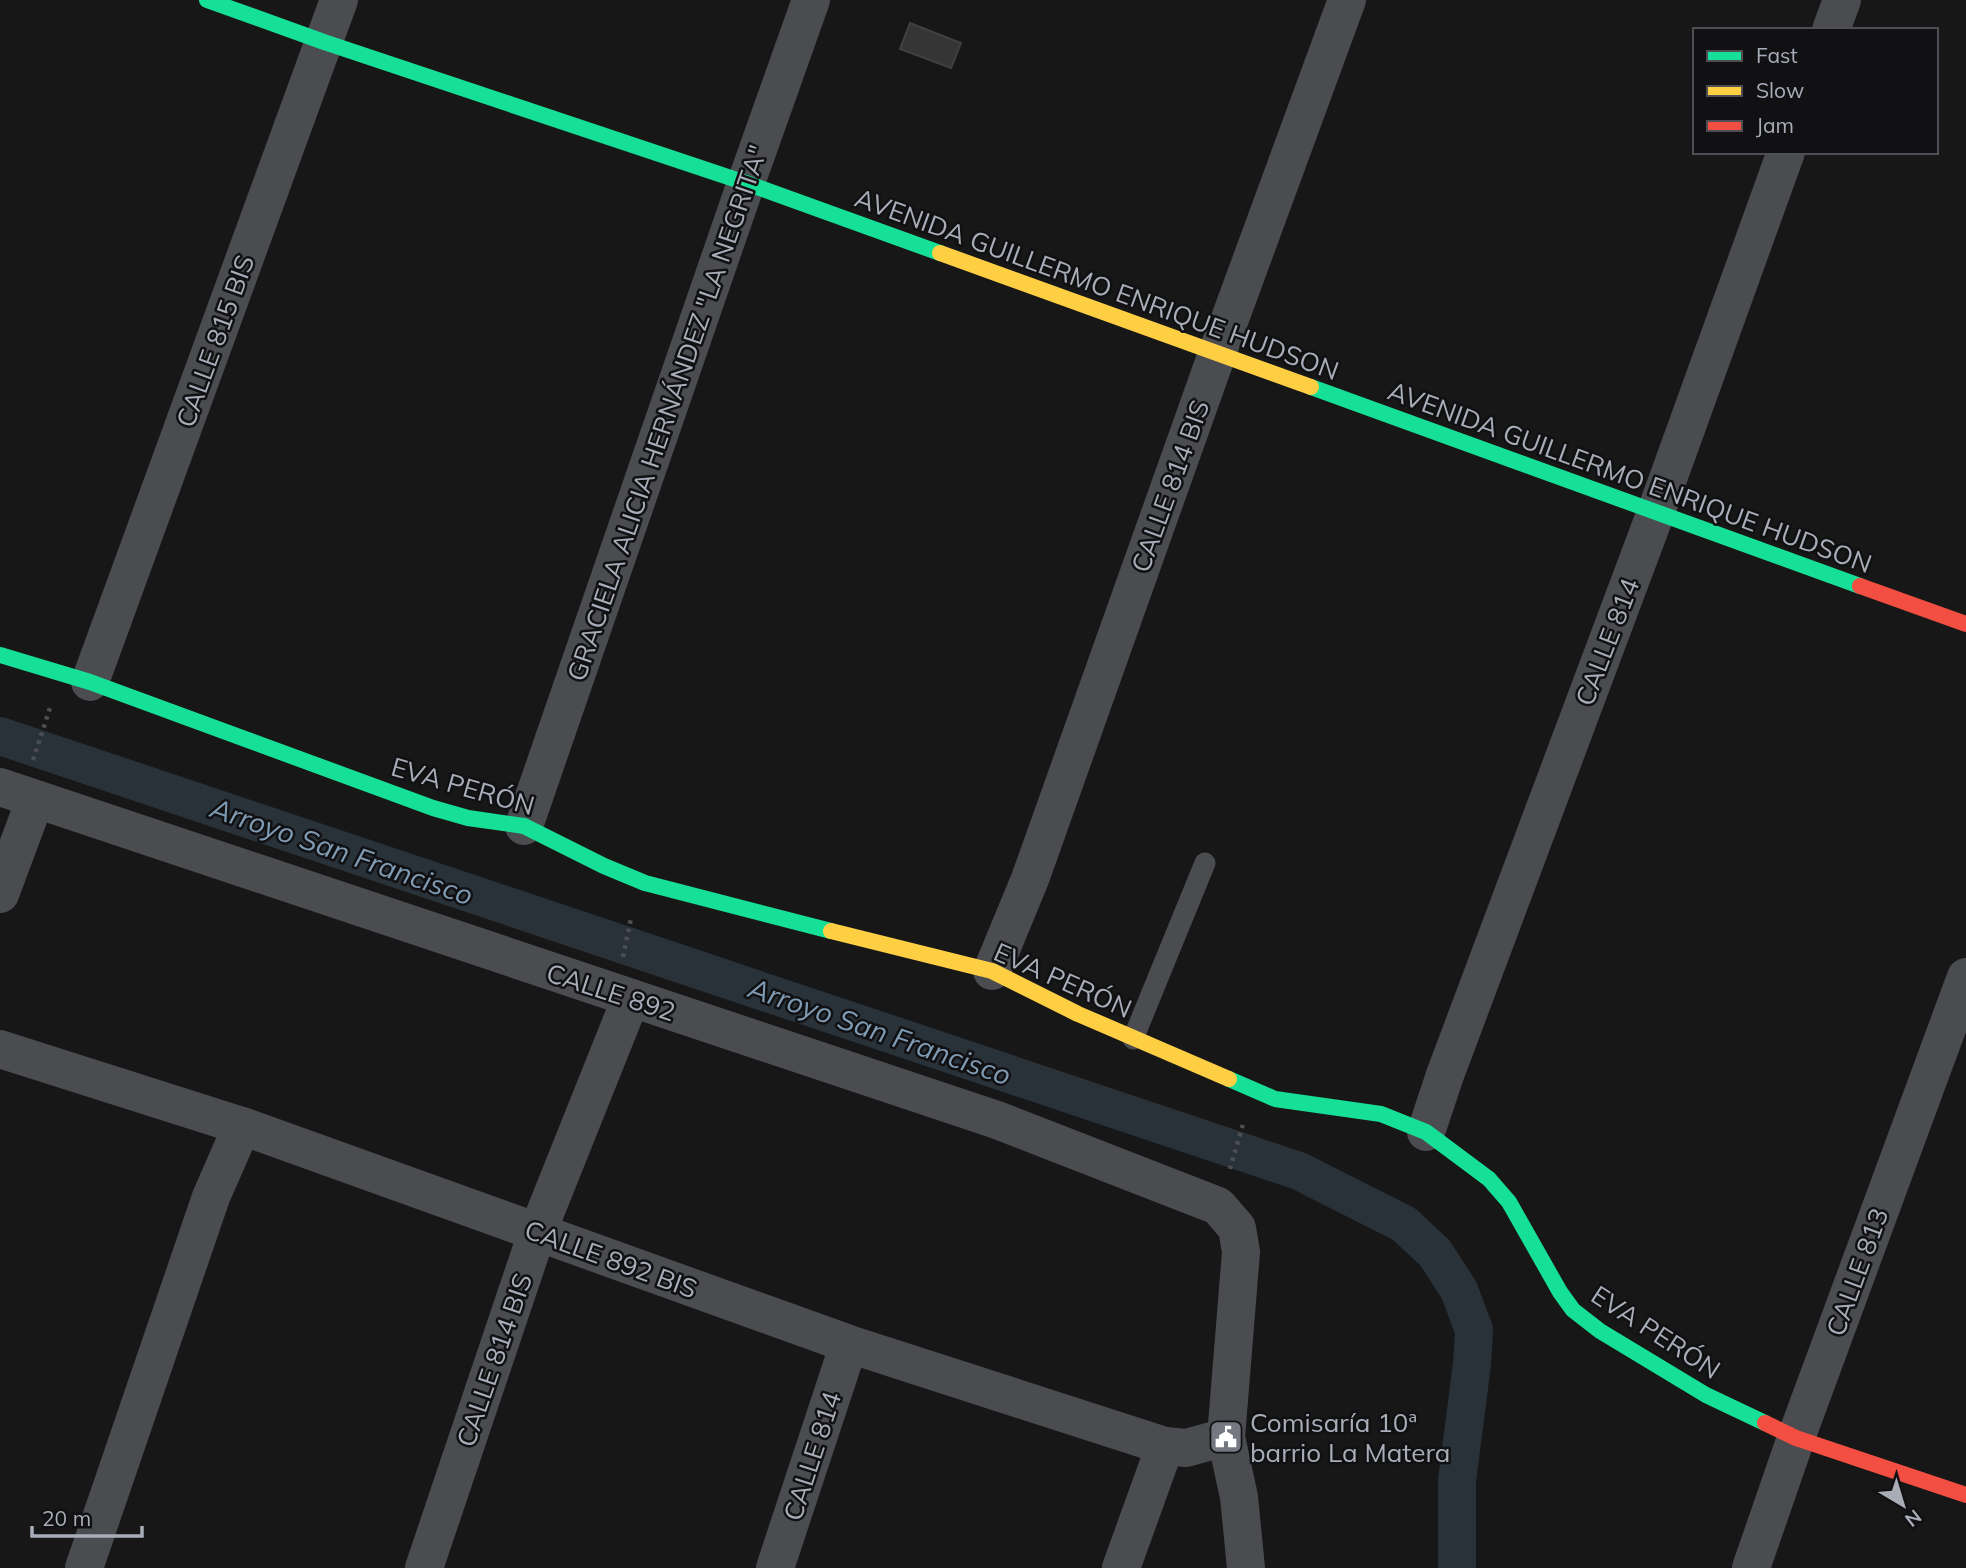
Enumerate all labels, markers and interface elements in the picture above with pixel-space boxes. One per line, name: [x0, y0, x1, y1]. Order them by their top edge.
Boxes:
legend: [1693, 28, 1938, 154]
text: Fast: [1756, 42, 1798, 68]
text: Slow: [1756, 77, 1804, 103]
text: Jam: [1756, 112, 1794, 138]
street label: GRACIELA ALICIA HERNÁNDEZ "LA NEGRITA": [560, 141, 774, 685]
street label: AVENIDA GUILLERMO ENRIQUE HUDSON: [851, 181, 1343, 387]
street label: CALLE 815 BIS: [169, 250, 261, 432]
street label: AVENIDA GUILLERMO ENRIQUE HUDSON: [1384, 374, 1876, 580]
street label: CALLE 814 BIS: [1124, 395, 1216, 577]
street label: CALLE 814: [1568, 574, 1646, 710]
street label: EVA PERÓN: [388, 750, 538, 822]
water label: Arroyo San Francisco: [205, 789, 478, 912]
street label: EVA PERÓN: [989, 935, 1137, 1025]
street label: CALLE 892: [542, 956, 680, 1028]
water label: Arroyo San Francisco: [743, 969, 1016, 1092]
street label: CALLE 813: [1819, 1204, 1895, 1340]
street label: CALLE 892 BIS: [520, 1213, 702, 1305]
street label: CALLE 814 BIS: [449, 1269, 539, 1451]
street label: EVA PERÓN: [1585, 1278, 1727, 1386]
street label: CALLE 814: [776, 1387, 848, 1525]
place label: Comisaría 10ª barrio La Matera: [1250, 1406, 1450, 1469]
public building icon: Comisaría 10ª barrio La Matera: [1207, 1418, 1245, 1456]
north arrow: [1868, 1470, 1938, 1540]
scale bar: [32, 1494, 142, 1538]
text: 20 m: [42, 1505, 91, 1531]
text: N: [1900, 1505, 1927, 1532]

